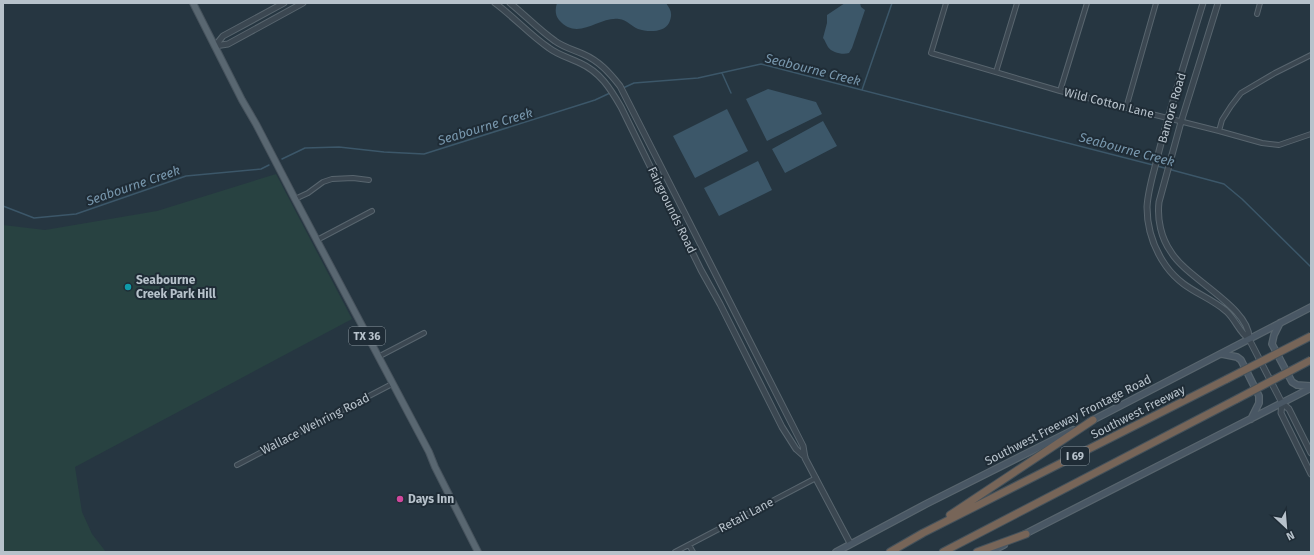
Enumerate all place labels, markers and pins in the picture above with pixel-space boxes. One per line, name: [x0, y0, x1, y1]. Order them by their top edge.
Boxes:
place label: Seabourne Creek Park Hill: [136, 273, 216, 301]
marker: Seabourne Creek Park Hill: [123, 282, 133, 292]
place label: Days Inn: [408, 492, 454, 506]
marker: Days Inn: [395, 494, 405, 504]

